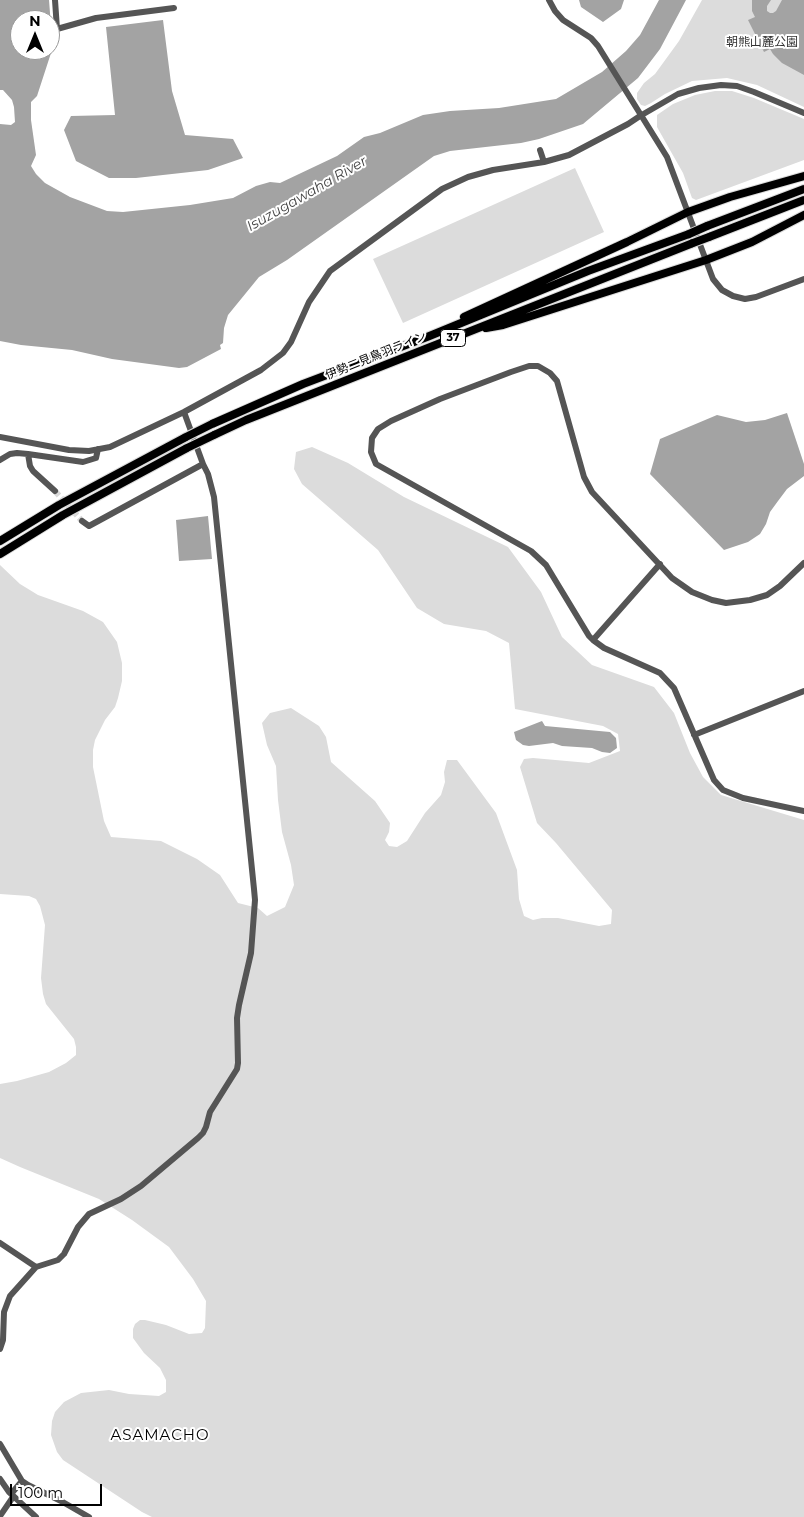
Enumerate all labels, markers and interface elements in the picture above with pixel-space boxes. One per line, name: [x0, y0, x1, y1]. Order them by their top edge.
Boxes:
north arrow: [10, 10, 60, 60]
text: N: [29, 12, 41, 30]
park label: 朝熊山麓公園: [726, 35, 798, 49]
water label: Isuzugawaha River: [244, 153, 370, 235]
street label: 伊勢二見鳥羽ライン: [323, 329, 429, 383]
road number: 37: [440, 329, 466, 346]
district label: ASAMACHO: [109, 1427, 211, 1445]
scale bar: [12, 1474, 105, 1506]
text: 100 m: [18, 1483, 63, 1502]

